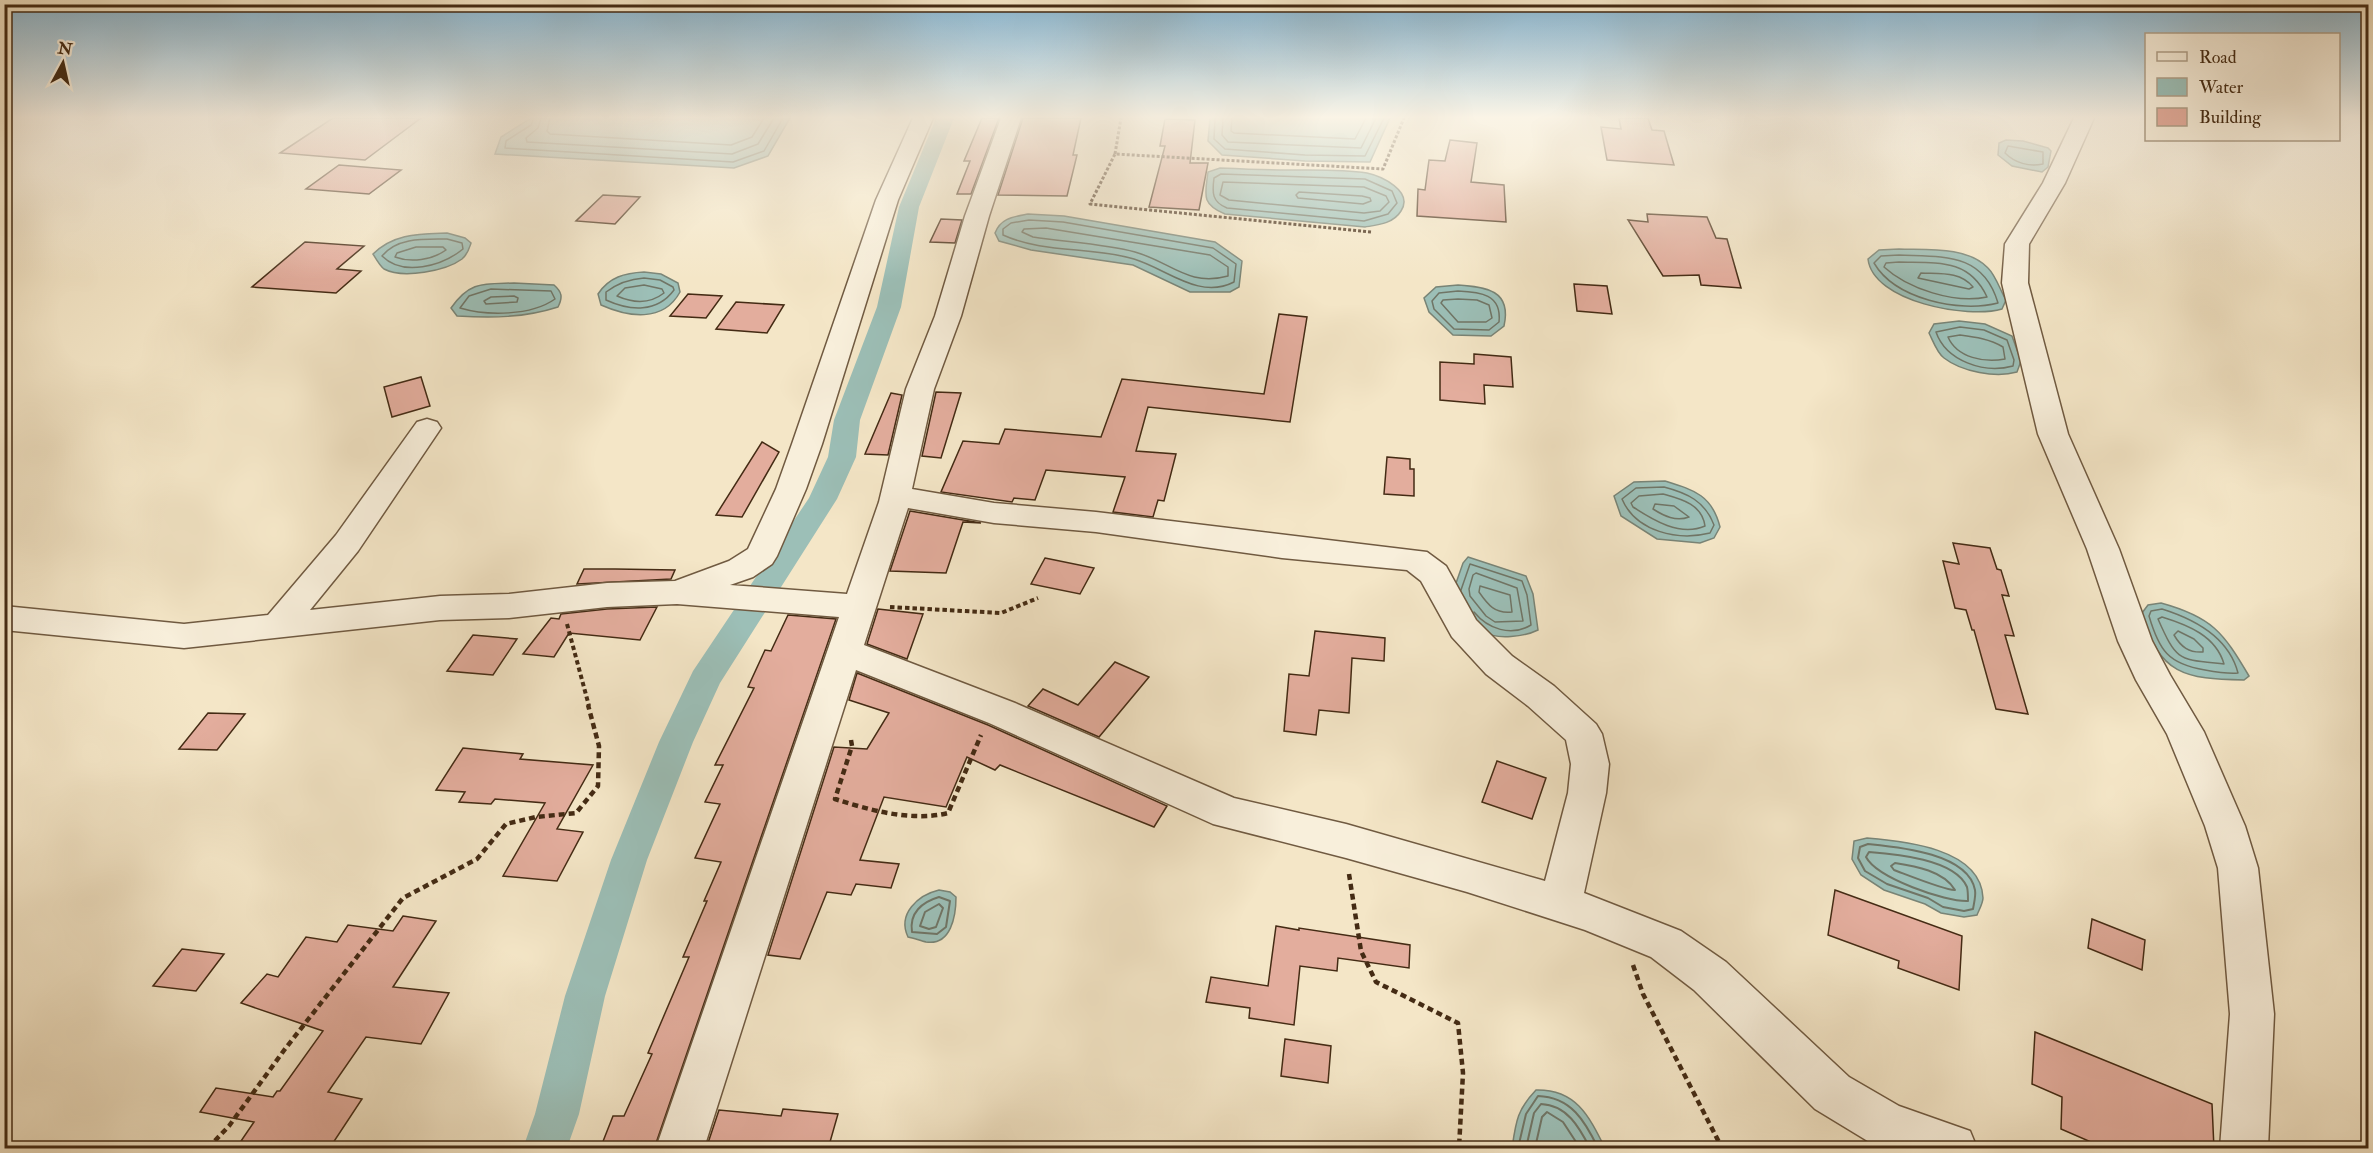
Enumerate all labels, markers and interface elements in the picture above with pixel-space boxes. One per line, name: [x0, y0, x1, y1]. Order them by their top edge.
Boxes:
north arrow: [33, 33, 93, 93]
legend: [2145, 33, 2340, 141]
text: N: [55, 38, 74, 60]
text: Road: [2199, 46, 2237, 69]
text: Water: [2198, 76, 2243, 99]
text: Building: [2199, 106, 2262, 129]

